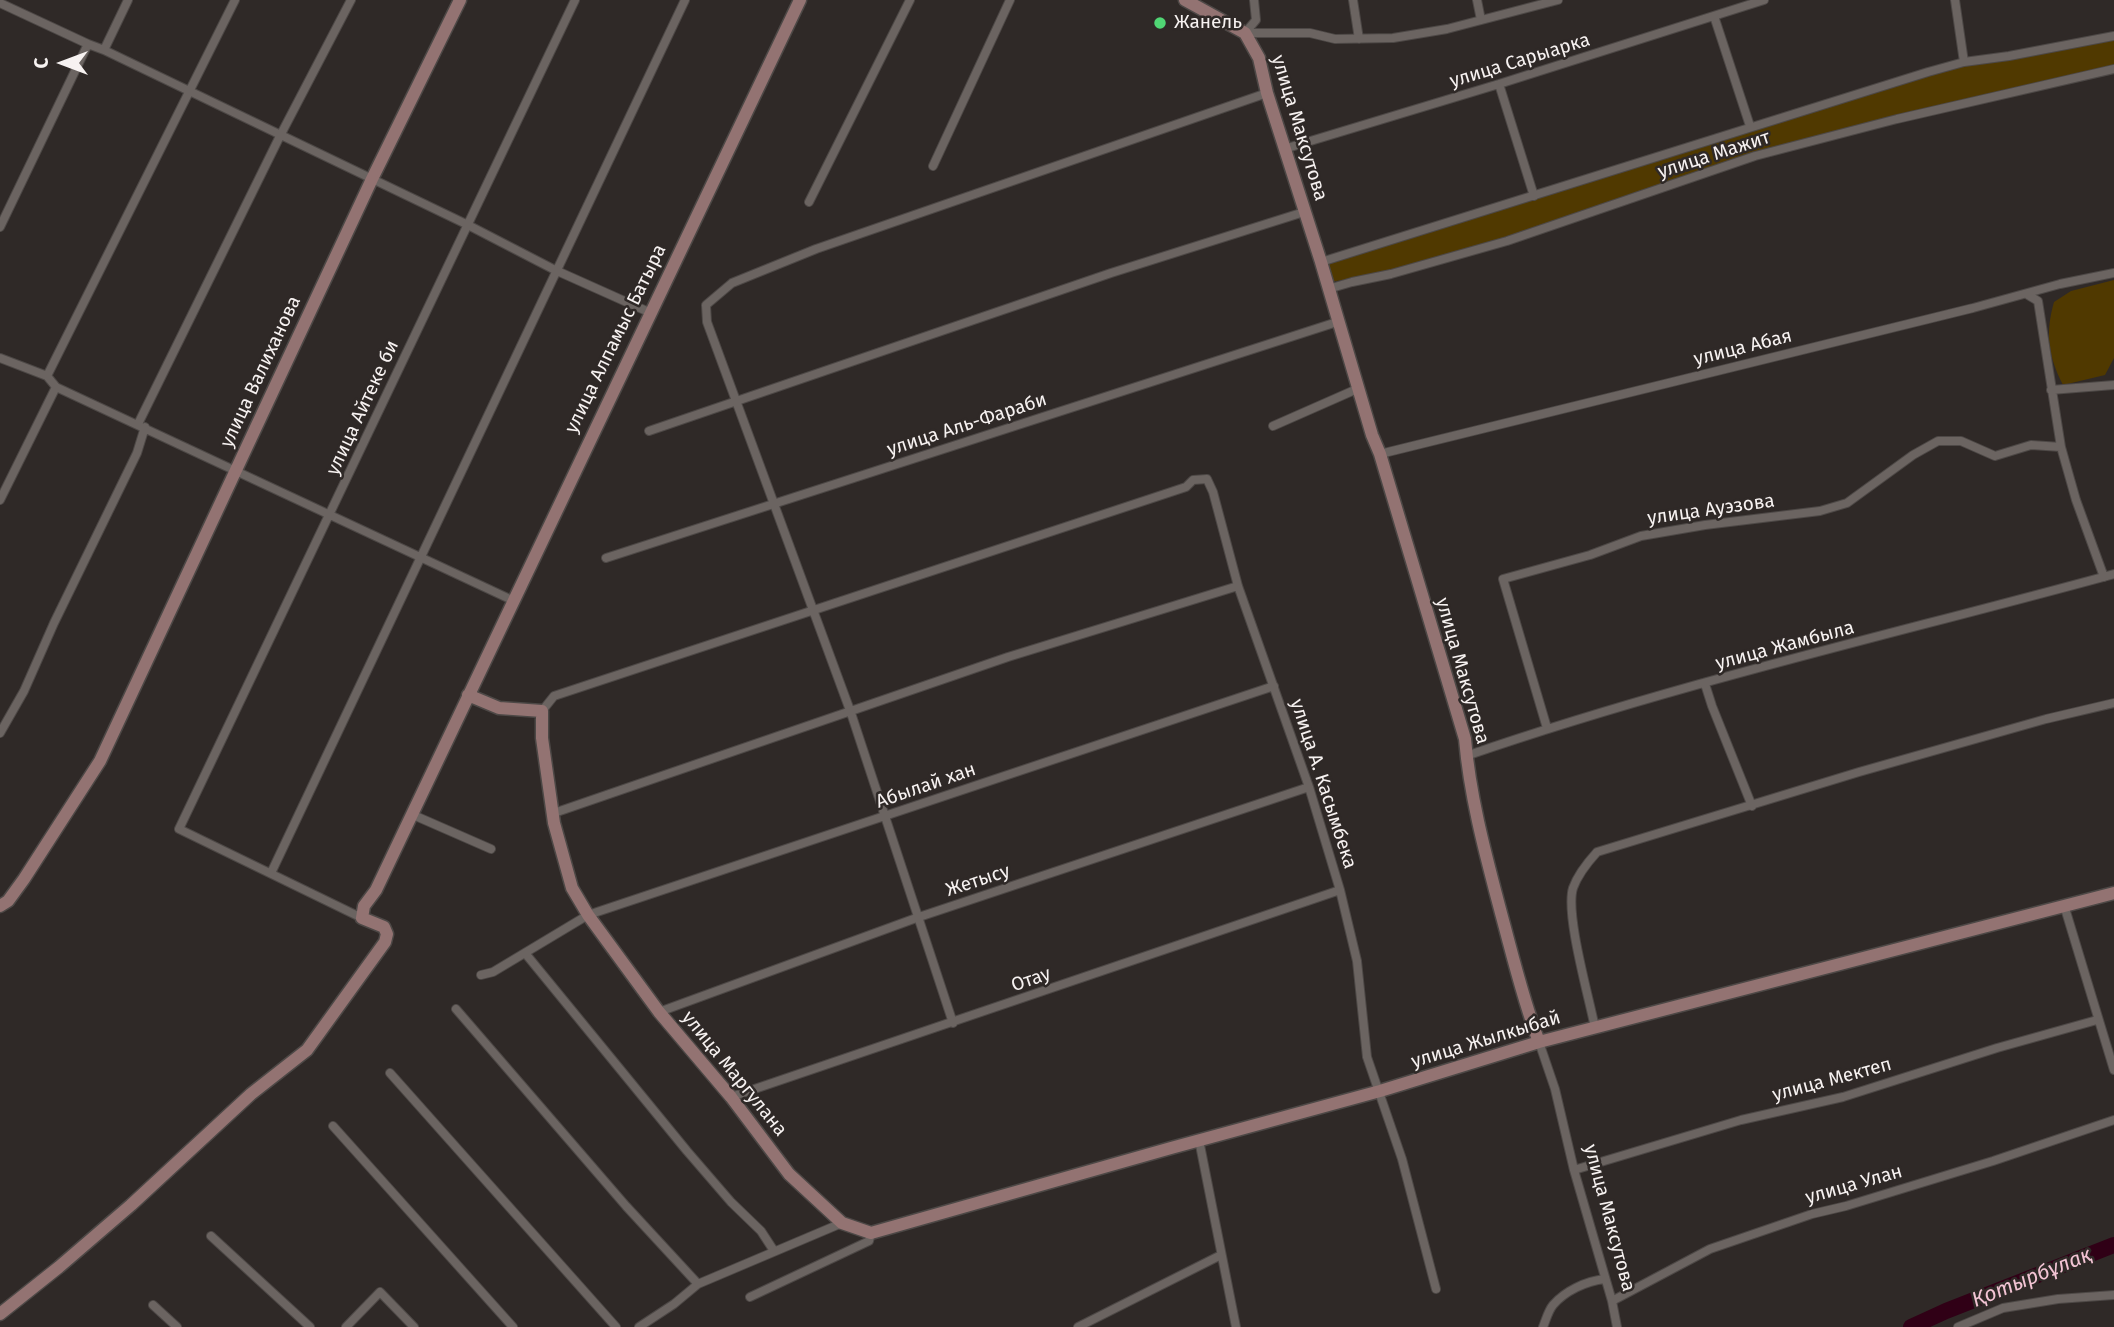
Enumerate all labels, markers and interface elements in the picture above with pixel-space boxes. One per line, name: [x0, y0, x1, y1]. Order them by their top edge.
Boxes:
place label: Жанель: [1174, 12, 1242, 34]
marker: Жанель: [1152, 15, 1168, 31]
north arrow: [28, 28, 98, 98]
street label: улица Сарыарка: [1447, 29, 1593, 93]
street label: улица Максутова: [1266, 52, 1332, 204]
text: С: [30, 58, 53, 68]
street label: улица Мажит: [1655, 126, 1773, 184]
street label: улица Алпамыс Батыра: [560, 241, 672, 437]
street label: улица Валиханова: [216, 293, 306, 451]
street label: улица Абая: [1691, 325, 1795, 371]
street label: улица Айтеке би: [322, 337, 404, 479]
street label: улица Аль-Фараби: [884, 388, 1050, 462]
street label: улица Ауэзова: [1646, 490, 1776, 530]
street label: улица Максутова: [1430, 595, 1494, 747]
street label: улица Жамбыла: [1713, 617, 1857, 675]
street label: улица А. Касымбека: [1285, 696, 1361, 872]
street label: Абылай хан: [873, 758, 979, 814]
street label: Жетысу: [943, 860, 1013, 902]
street label: Отау: [1008, 963, 1054, 997]
street label: улица Жылкыбай: [1409, 1006, 1563, 1074]
street label: улица Маргулана: [677, 1007, 791, 1141]
street label: улица Мектеп: [1770, 1053, 1894, 1107]
street label: улица Максутова: [1578, 1142, 1640, 1294]
street label: улица Улан: [1803, 1160, 1905, 1210]
water label: Қотырбұлақ: [1968, 1242, 2096, 1314]

